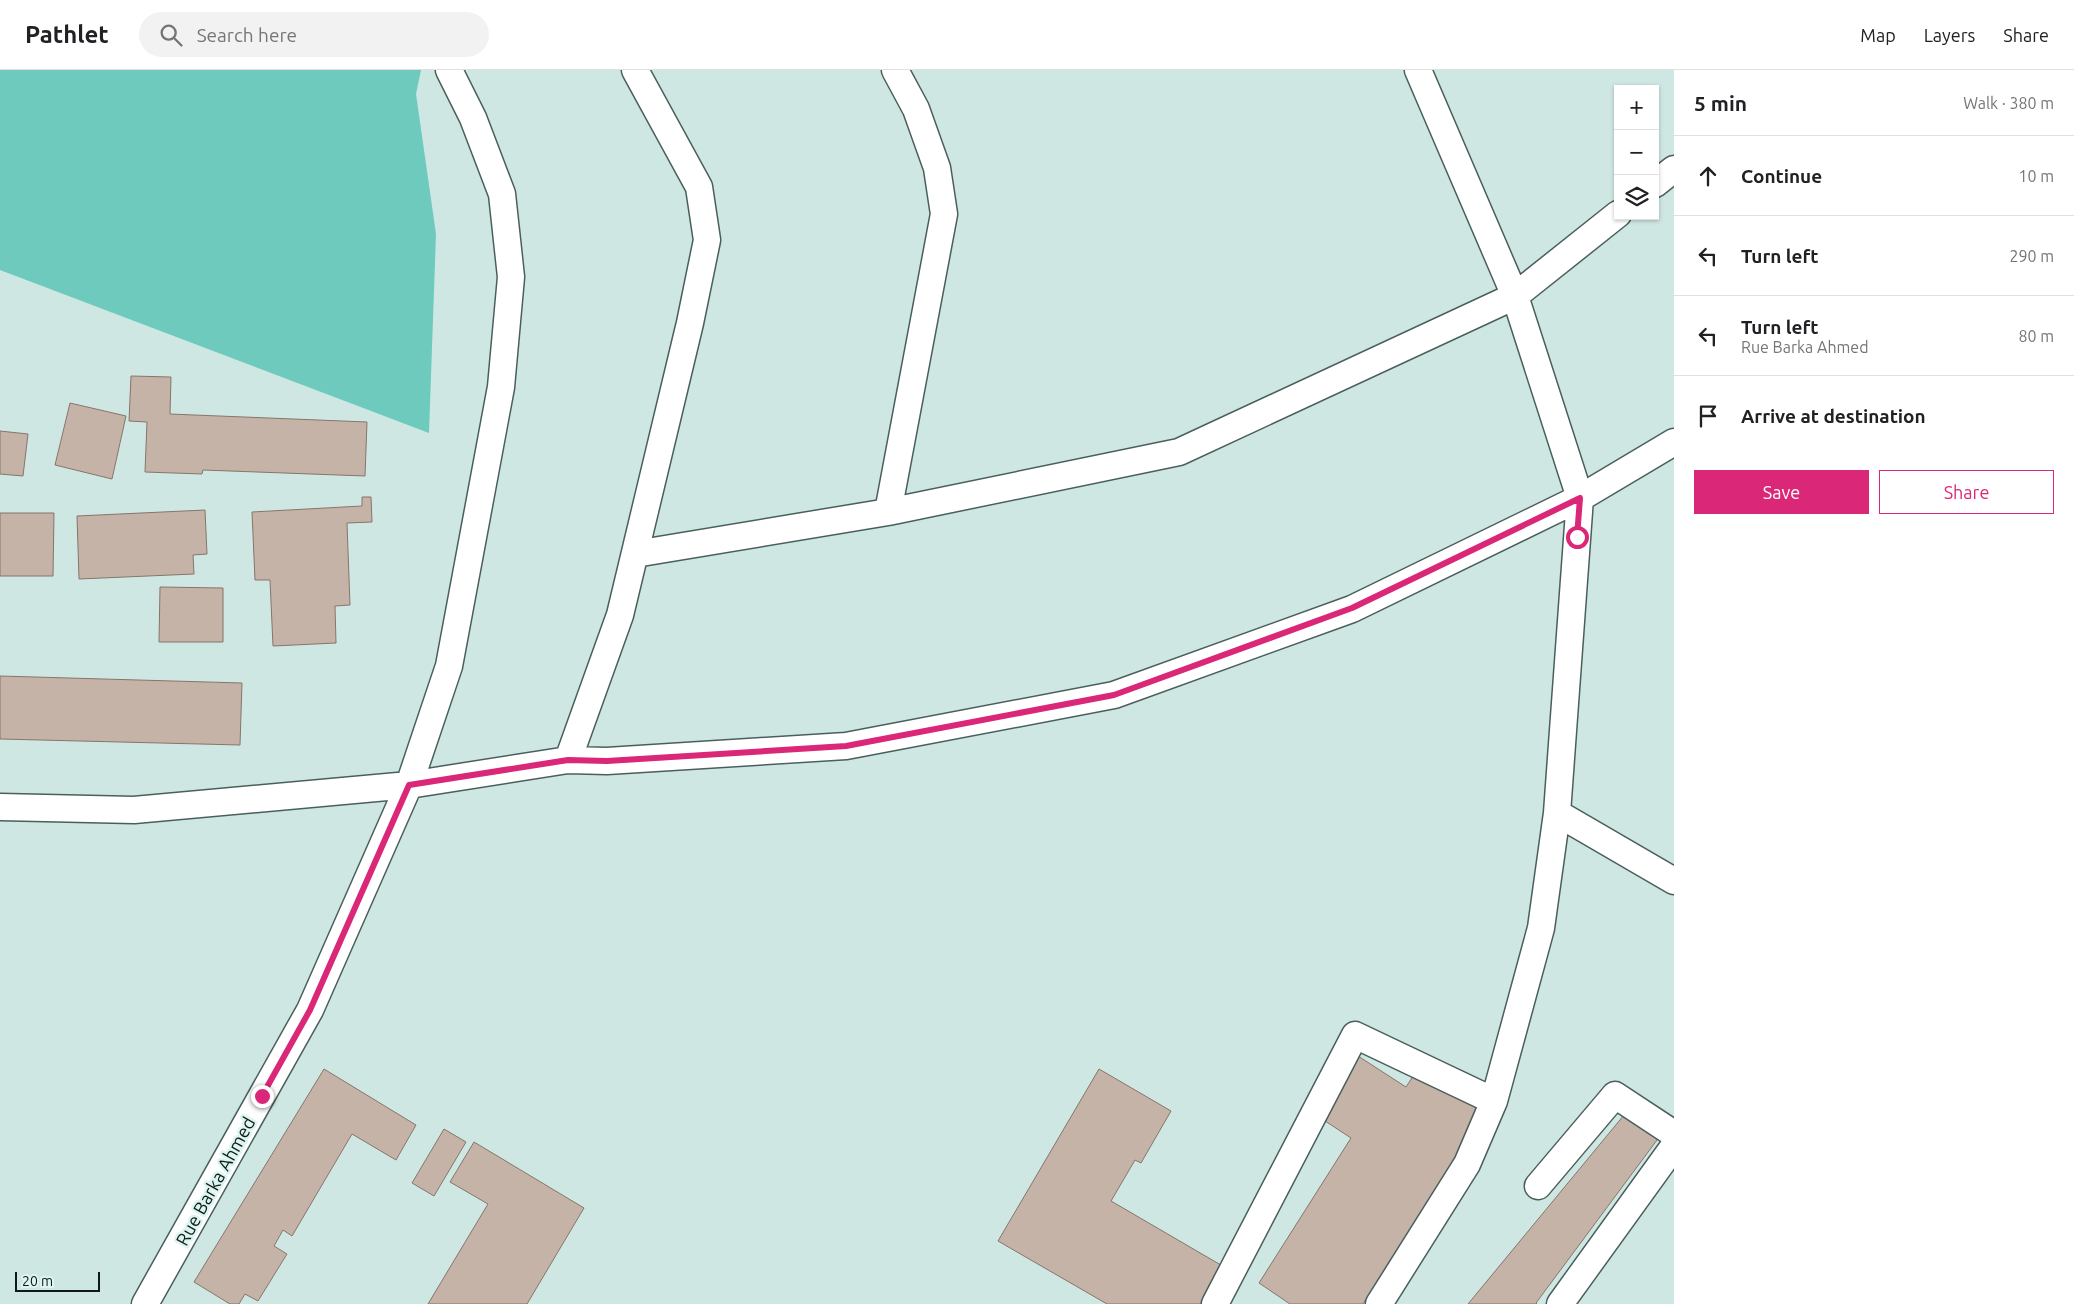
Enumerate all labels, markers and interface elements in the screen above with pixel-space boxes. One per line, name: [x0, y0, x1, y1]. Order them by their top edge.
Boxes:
search box: [139, 12, 489, 57]
text: Pathlet: [25, 21, 109, 48]
icon: search: [157, 21, 185, 49]
text: Search here: [197, 24, 297, 46]
text: Map: [1860, 25, 1896, 45]
text: Layers: [1924, 25, 1975, 45]
text: Share: [2003, 25, 2049, 45]
map controls: [1614, 85, 1659, 220]
button: +: [1614, 85, 1659, 130]
text: 5 min: [1694, 91, 1747, 115]
text: Walk · 380 m: [1963, 94, 2054, 112]
button: −: [1614, 130, 1659, 175]
icon: ahead: [1694, 162, 1722, 190]
text: Continue: [1741, 165, 1822, 187]
text: 10 m: [2018, 167, 2054, 185]
button: layers: [1614, 175, 1659, 220]
icon: left: [1694, 242, 1722, 270]
text: Turn left: [1741, 245, 1819, 267]
text: 290 m: [2009, 247, 2054, 265]
text: Turn left: [1741, 316, 1819, 338]
icon: left: [1694, 322, 1722, 350]
text: 80 m: [2018, 327, 2054, 345]
text: Rue Barka Ahmed: [1741, 338, 1869, 356]
icon: arrive: [1694, 402, 1722, 430]
text: Arrive at destination: [1741, 405, 1926, 427]
button: Save: [1694, 470, 1869, 514]
button: Share: [1879, 470, 2054, 514]
route start: [1566, 526, 1589, 549]
route end: [251, 1085, 274, 1108]
street label: Rue Barka Ahmed: [171, 1113, 259, 1249]
scale bar: [15, 1269, 100, 1292]
text: 20 m: [22, 1273, 53, 1289]

